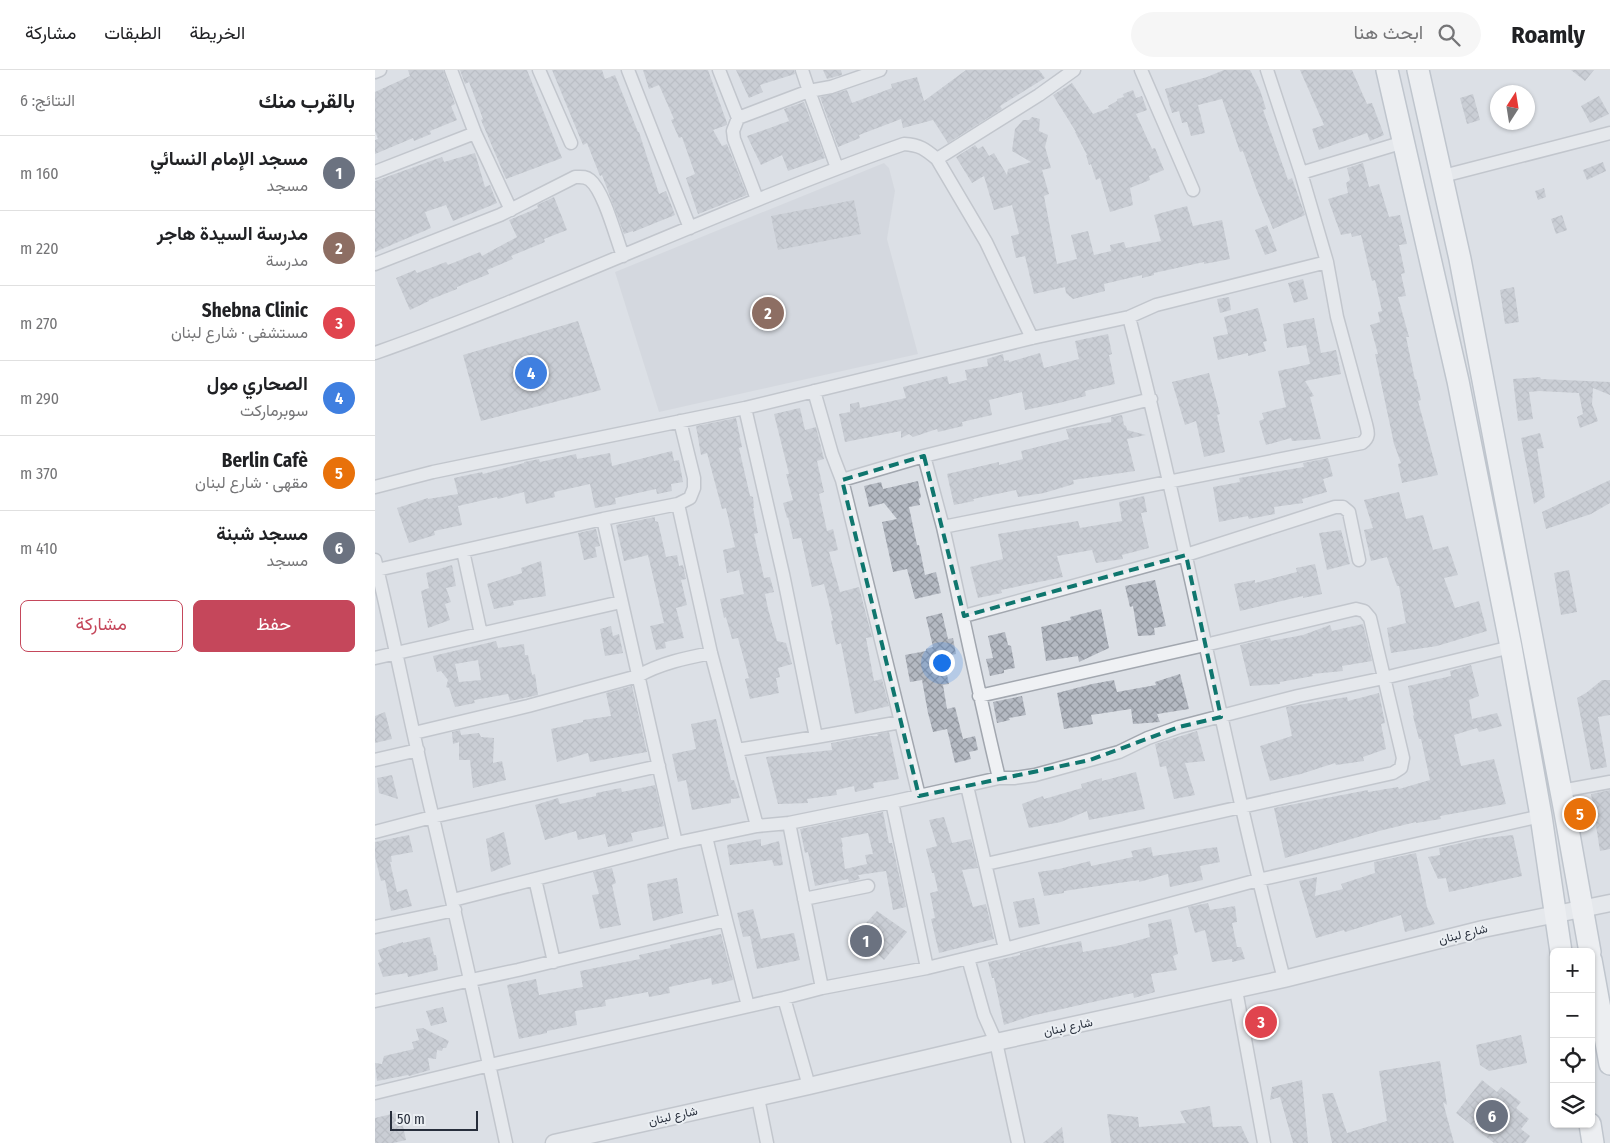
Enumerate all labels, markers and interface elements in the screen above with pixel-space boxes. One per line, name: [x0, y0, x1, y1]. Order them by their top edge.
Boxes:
search box: [1131, 12, 1481, 57]
text: ابحث هنا: [1354, 21, 1423, 44]
icon: search: [1435, 21, 1463, 49]
text: Roamly: [1511, 21, 1585, 49]
text: مشاركة: [25, 22, 76, 44]
text: الطبقات: [104, 22, 161, 44]
text: الخريطة: [189, 22, 245, 44]
north arrow: [1490, 85, 1535, 130]
text: بالقرب منك: [258, 88, 355, 114]
text: النتائج: 6: [20, 91, 75, 110]
text: مسجد الإمام النسائي: [150, 147, 308, 170]
text: 160 m: [20, 164, 59, 183]
text: 1: [336, 164, 342, 183]
text: مسجد: [267, 176, 308, 195]
text: مدرسة السيدة هاجر: [157, 222, 308, 245]
text: 220 m: [20, 239, 59, 258]
text: 2: [335, 239, 343, 258]
text: مدرسة: [266, 251, 308, 270]
pin: 2: [752, 294, 784, 332]
text: Shebna Clinic: [202, 299, 308, 322]
text: 270 m: [20, 314, 58, 333]
text: 3: [335, 314, 343, 333]
text: مستشفى · شارع لبنان: [171, 323, 308, 342]
pin: 4: [515, 354, 547, 392]
text: الصحاري مول: [207, 372, 308, 395]
text: 290 m: [20, 389, 59, 408]
text: 4: [335, 389, 343, 408]
text: سوبرماركت: [240, 401, 308, 420]
text: Berlin Cafè: [222, 449, 308, 472]
text: 370 m: [20, 464, 58, 483]
text: 5: [335, 464, 343, 483]
text: مقهى · شارع لبنان: [195, 473, 308, 492]
text: مسجد شبنة: [216, 522, 308, 545]
text: 410 m: [20, 539, 58, 558]
text: 6: [335, 539, 343, 558]
text: مسجد: [267, 551, 308, 570]
button: مشاركة: [20, 600, 183, 652]
button: حفظ: [193, 600, 355, 652]
your location: [929, 650, 955, 676]
pin: 5: [1564, 795, 1596, 833]
street label: شارع لبنان: [1437, 921, 1489, 949]
pin: 1: [850, 922, 882, 960]
map controls: [1550, 948, 1595, 1128]
button: +: [1550, 948, 1595, 993]
button: −: [1550, 993, 1595, 1038]
pin: 3: [1245, 1003, 1277, 1041]
street label: شارع لبنان: [1042, 1015, 1094, 1041]
button: locate: [1550, 1038, 1595, 1083]
button: layers: [1550, 1083, 1595, 1128]
pin: 6: [1476, 1097, 1508, 1135]
street label: شارع لبنان: [647, 1104, 699, 1130]
scale bar: [390, 1108, 477, 1131]
text: 50 m: [397, 1111, 425, 1128]

